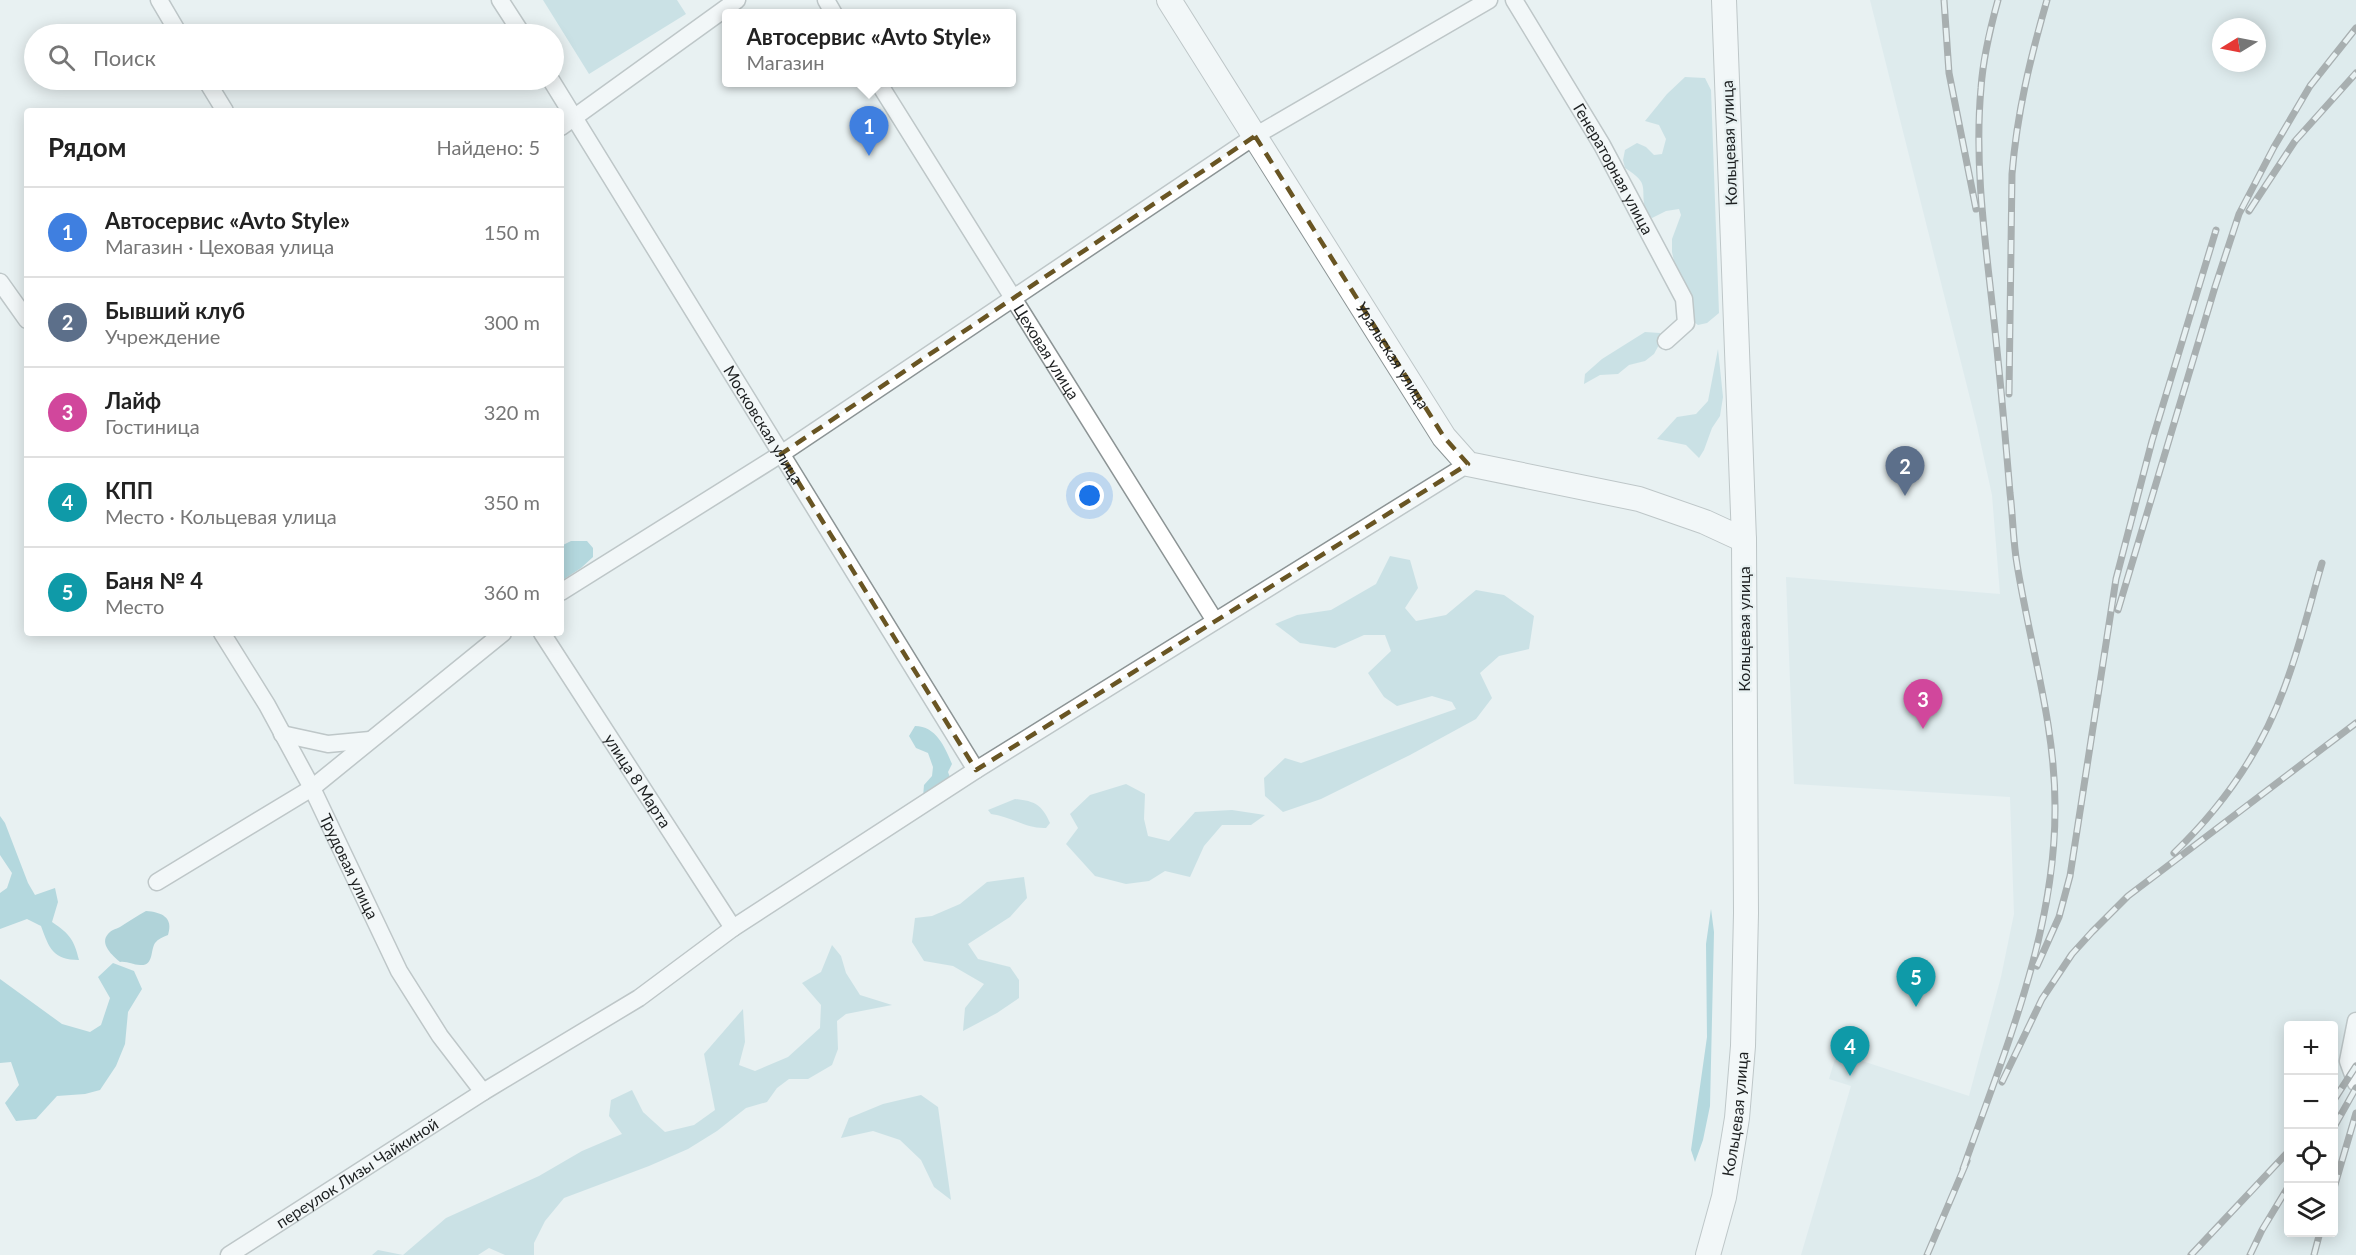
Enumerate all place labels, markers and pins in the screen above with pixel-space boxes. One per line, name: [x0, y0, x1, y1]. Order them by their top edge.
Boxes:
pin: 1: [850, 106, 888, 156]
pin: 2: [1886, 446, 1924, 496]
pin: 3: [1904, 680, 1942, 729]
pin: 5: [1896, 958, 1936, 1007]
pin: 4: [1830, 1026, 1870, 1076]

